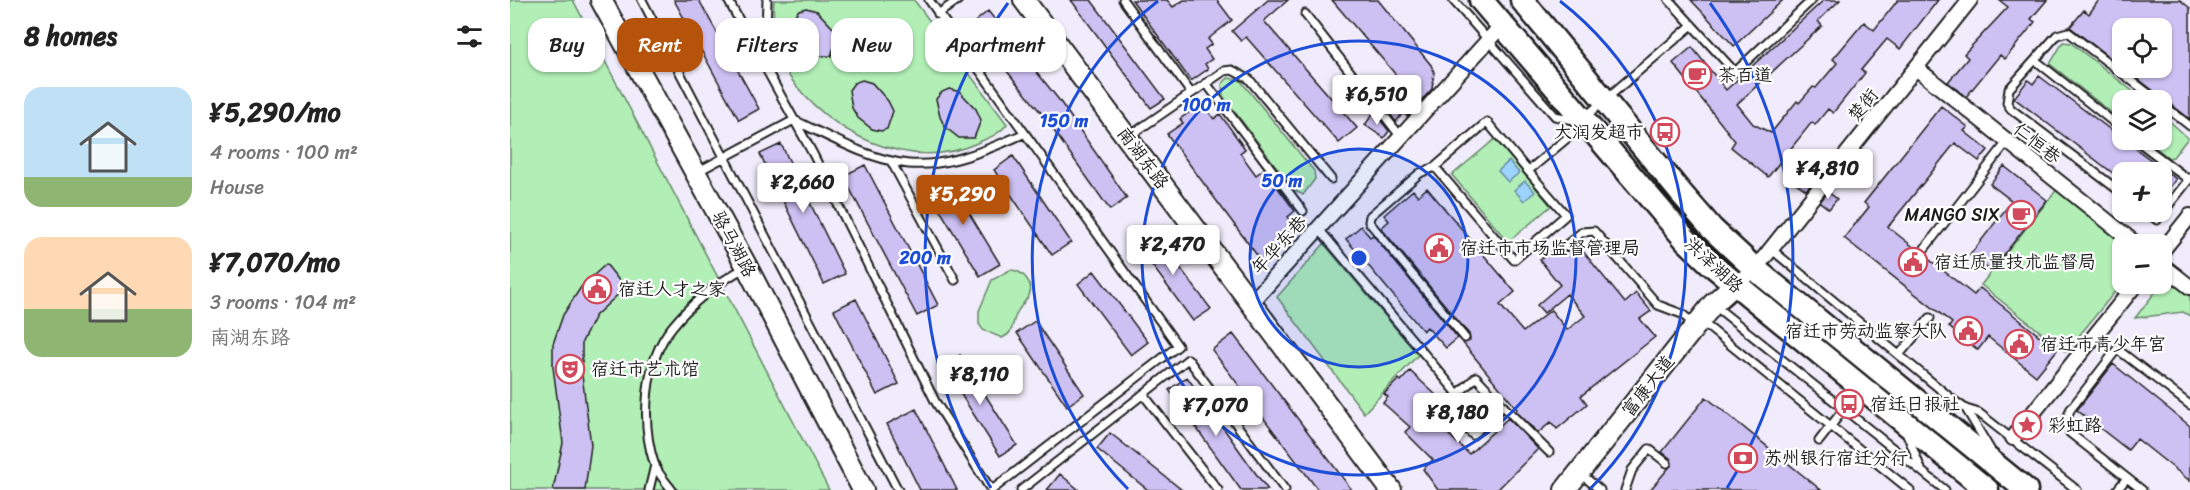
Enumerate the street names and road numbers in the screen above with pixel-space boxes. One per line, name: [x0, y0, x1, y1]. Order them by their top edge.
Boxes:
street label: 楚街: [1839, 81, 1887, 129]
street label: 仁恒巷: [2006, 114, 2068, 172]
street label: 南湖东路: [1109, 120, 1177, 196]
street label: 骆马湖路: [703, 205, 765, 283]
street label: 年华东巷: [1243, 208, 1315, 282]
street label: 洪泽湖路: [1677, 229, 1751, 301]
street label: 富康大道: [1613, 348, 1683, 424]

